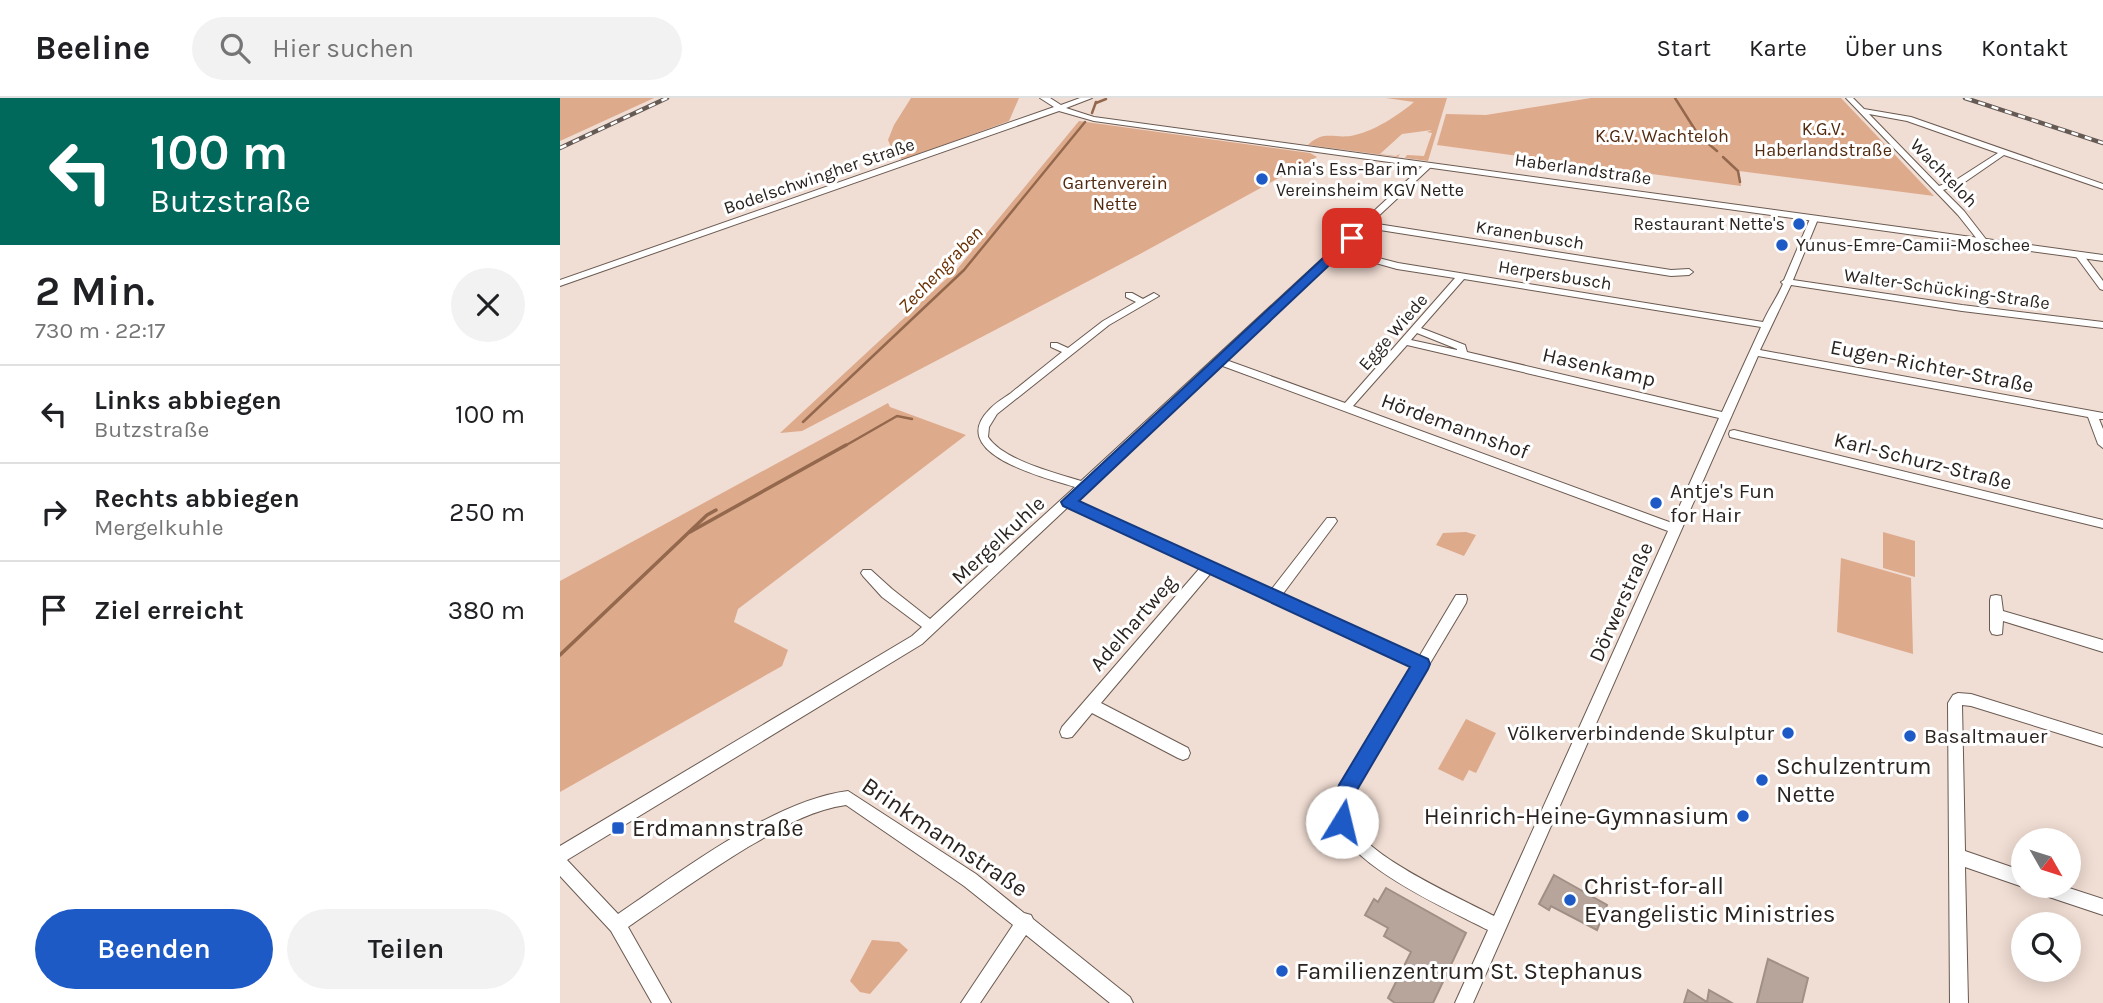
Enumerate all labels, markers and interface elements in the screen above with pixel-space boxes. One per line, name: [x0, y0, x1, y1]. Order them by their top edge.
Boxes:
search box: [192, 17, 682, 80]
text: Beeline: [35, 29, 150, 67]
icon: search: [216, 29, 254, 67]
text: Hier suchen: [272, 33, 414, 64]
text: Start: [1657, 34, 1711, 62]
text: Karte: [1749, 34, 1807, 62]
text: Über uns: [1845, 34, 1943, 62]
text: Kontakt: [1981, 34, 2068, 62]
park label: K.G.V. Haberlandstraße: [1754, 118, 1892, 161]
text: 100 m: [150, 124, 288, 181]
park label: K.G.V. Wachteloh: [1595, 125, 1729, 147]
icon: left: [35, 126, 126, 217]
street label: Bodelschwingher Straße: [721, 133, 917, 219]
street label: Wachteloh: [1906, 134, 1982, 212]
street label: Haberlandstraße: [1513, 149, 1653, 189]
place label: Ania's Ess-Bar im Vereinsheim KGV Nette: [1276, 158, 1464, 201]
marker: Ania's Ess-Bar im Vereinsheim KGV Nette: [1254, 171, 1270, 187]
park label: Gartenverein Nette: [1062, 172, 1168, 215]
text: Butzstraße: [150, 183, 311, 220]
pin: [1322, 208, 1382, 268]
place label: Restaurant Nette's: [1633, 213, 1785, 235]
street label: Kranenbusch: [1474, 216, 1586, 254]
marker: Restaurant Nette's: [1791, 216, 1807, 232]
icon: arrive: [1333, 219, 1371, 257]
water label: Zechengraben: [894, 222, 988, 318]
place label: Yunus-Emre-Camii-Moschee: [1796, 234, 2030, 256]
marker: Yunus-Emre-Camii-Moschee: [1774, 237, 1790, 253]
street label: Herpersbusch: [1497, 255, 1613, 295]
street label: Walter-Schücking-Straße: [1843, 264, 2051, 314]
text: 2 Min.: [35, 266, 155, 316]
button: close: [451, 268, 525, 342]
street label: Egge Wiede: [1354, 289, 1432, 375]
text: 730 m · 22:17: [35, 317, 165, 344]
street label: Eugen-Richter-Straße: [1828, 334, 2036, 398]
street label: Hasenkamp: [1540, 342, 1658, 392]
text: Links abbiegen: [94, 385, 282, 416]
street label: Hördemannshof: [1378, 388, 1533, 464]
icon: left: [35, 395, 73, 433]
text: 100 m: [455, 399, 525, 430]
text: Butzstraße: [94, 416, 209, 443]
street label: Karl-Schurz-Straße: [1832, 427, 2014, 495]
place label: Antje's Fun for Hair: [1670, 479, 1775, 527]
text: Rechts abbiegen: [94, 483, 300, 514]
street label: Mergelkuhle: [947, 491, 1049, 589]
icon: right: [35, 493, 73, 531]
marker: Antje's Fun for Hair: [1648, 495, 1664, 511]
text: 250 m: [449, 497, 525, 528]
text: Mergelkuhle: [94, 514, 224, 541]
street label: Dörwerstraße: [1584, 539, 1658, 665]
street label: Adelhartweg: [1085, 570, 1181, 676]
icon: arrive: [35, 591, 73, 629]
text: Ziel erreicht: [94, 595, 244, 626]
text: 380 m: [448, 595, 525, 626]
place label: Völkerverbindende Skulptur: [1507, 721, 1774, 745]
place label: Basaltmauer: [1924, 724, 2048, 748]
marker: Völkerverbindende Skulptur: [1780, 725, 1796, 741]
marker: Basaltmauer: [1902, 728, 1918, 744]
place label: Schulzentrum Nette: [1776, 752, 1932, 808]
street label: Brinkmannstraße: [857, 771, 1033, 903]
marker: Schulzentrum Nette: [1754, 772, 1770, 788]
position arrow: [1305, 785, 1379, 859]
place label: Heinrich-Heine-Gymnasium: [1424, 802, 1729, 830]
marker: Heinrich-Heine-Gymnasium: [1735, 808, 1751, 824]
place label: Erdmannstraße: [632, 814, 804, 842]
marker: Erdmannstraße: [610, 820, 626, 836]
north arrow: [2011, 828, 2081, 898]
map controls: [2011, 828, 2081, 982]
place label: Christ-for-all Evangelistic Ministries: [1584, 872, 1835, 928]
marker: Christ-for-all Evangelistic Ministries: [1562, 892, 1578, 908]
button: Beenden: [35, 909, 273, 989]
button: Teilen: [287, 909, 525, 989]
button: search: [2011, 912, 2081, 982]
place label: Familienzentrum St. Stephanus: [1296, 957, 1643, 985]
marker: Familienzentrum St. Stephanus: [1274, 963, 1290, 979]

